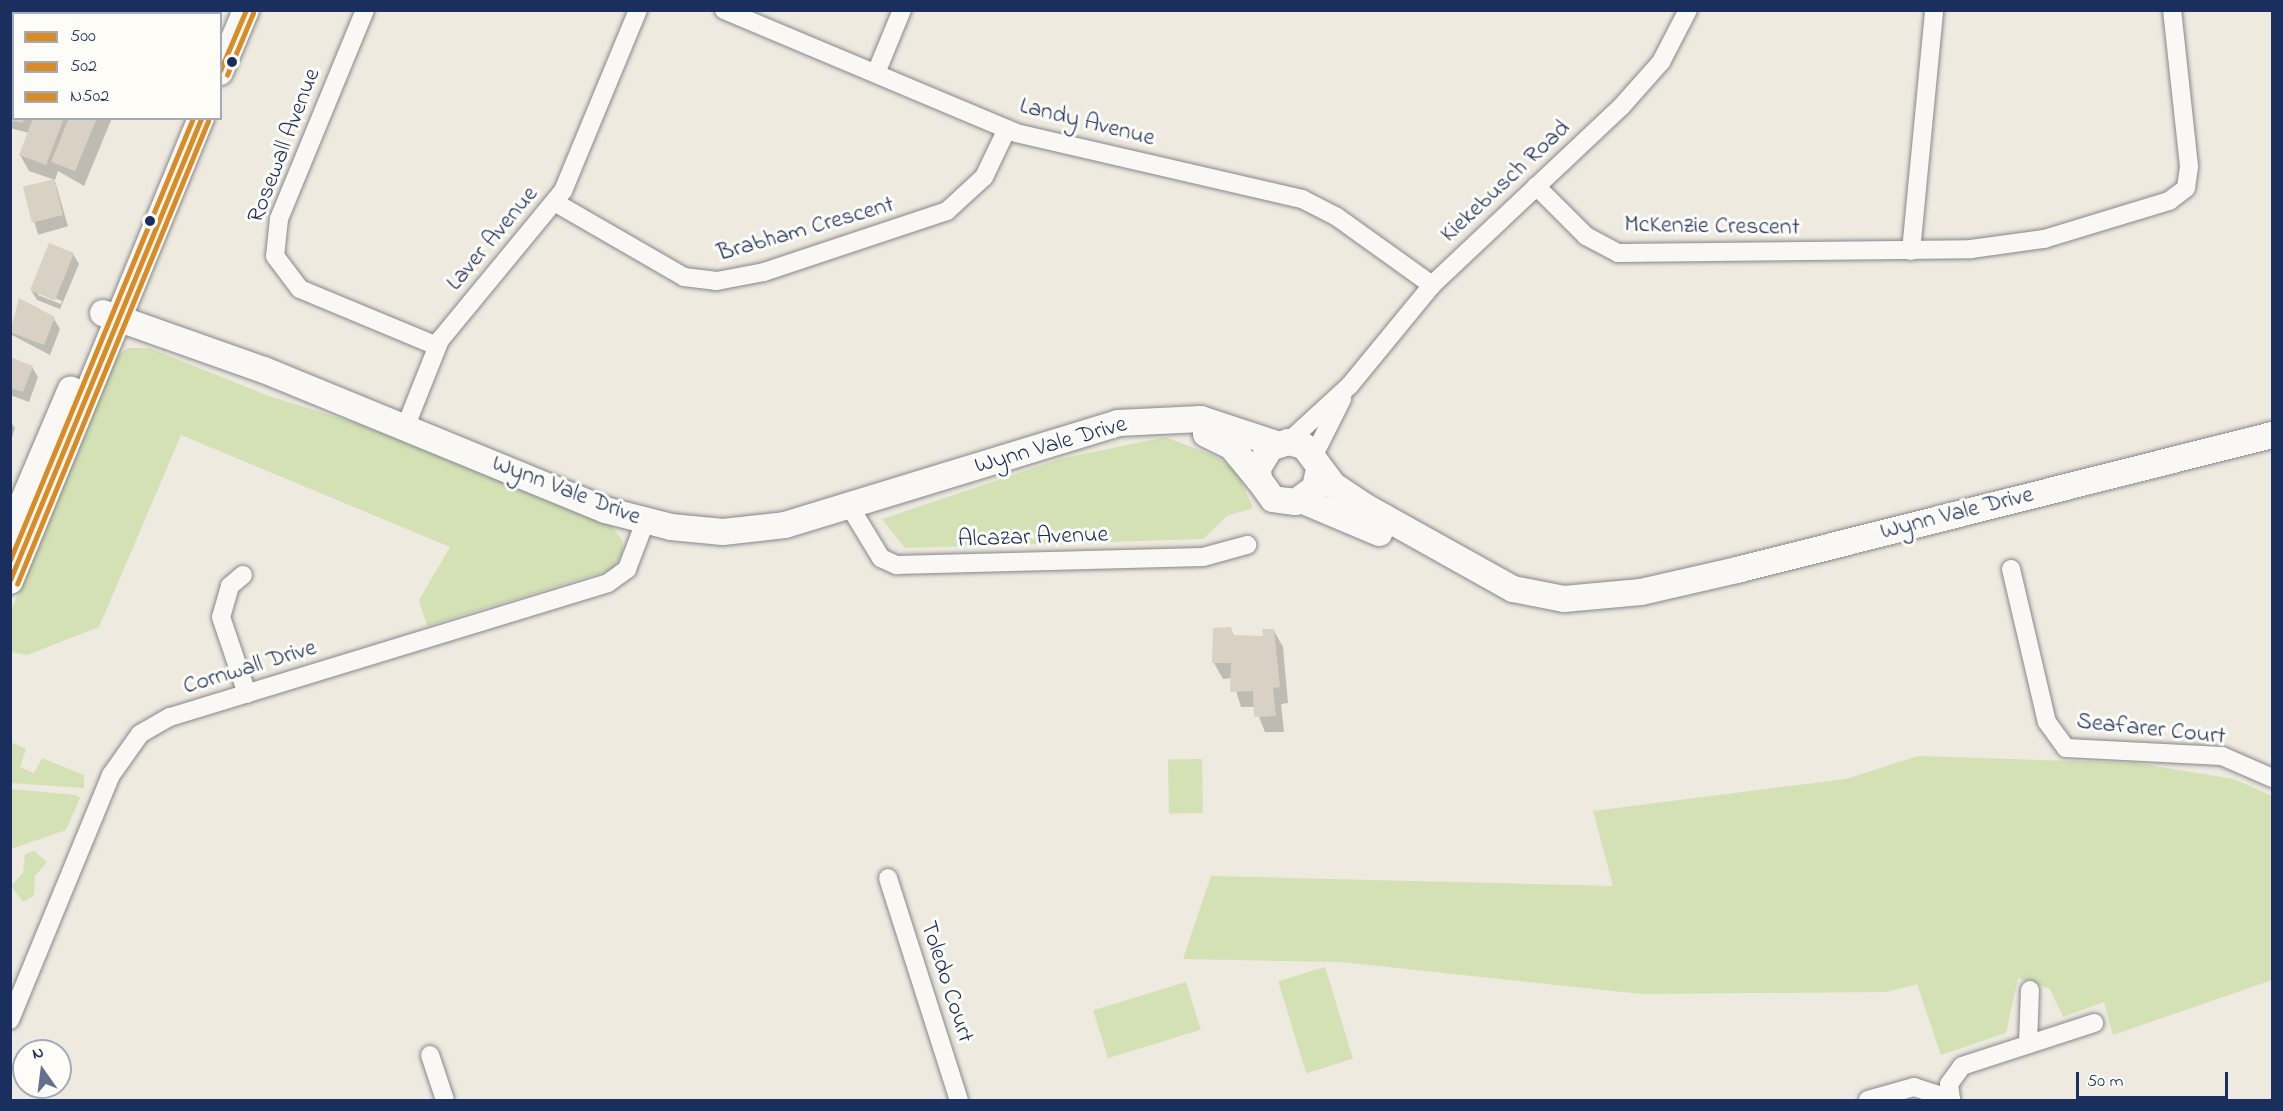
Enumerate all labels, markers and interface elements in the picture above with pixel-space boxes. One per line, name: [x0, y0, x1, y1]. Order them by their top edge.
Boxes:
legend: [12, 12, 222, 120]
text: 500: [70, 24, 96, 50]
text: 502: [70, 54, 97, 80]
unlabelled marker: [226, 56, 238, 68]
street label: Rosewall Avenue: [242, 65, 328, 227]
text: N502: [70, 84, 109, 110]
street label: Landy Avenue: [1016, 92, 1158, 154]
street label: Kiekebusch Road: [1435, 115, 1577, 249]
street label: Laver Avenue: [441, 181, 545, 297]
street label: Brabham Crescent: [714, 191, 898, 269]
street label: McKenzie Crescent: [1624, 211, 1800, 243]
unlabelled marker: [144, 215, 156, 227]
street label: Wynn Vale Drive: [972, 411, 1130, 481]
street label: Wynn Vale Drive: [488, 449, 644, 533]
street label: Wynn Vale Drive: [1877, 481, 2037, 547]
street label: Alcazar Avenue: [957, 521, 1109, 555]
street label: Cornwall Drive: [180, 634, 320, 702]
street label: Seafarer Court: [2075, 708, 2227, 752]
street label: Toledo Court: [913, 918, 979, 1046]
north arrow: [12, 1039, 72, 1099]
text: N: [30, 1041, 46, 1066]
scale bar: [2079, 1060, 2230, 1098]
text: 50 m: [2087, 1069, 2124, 1095]

